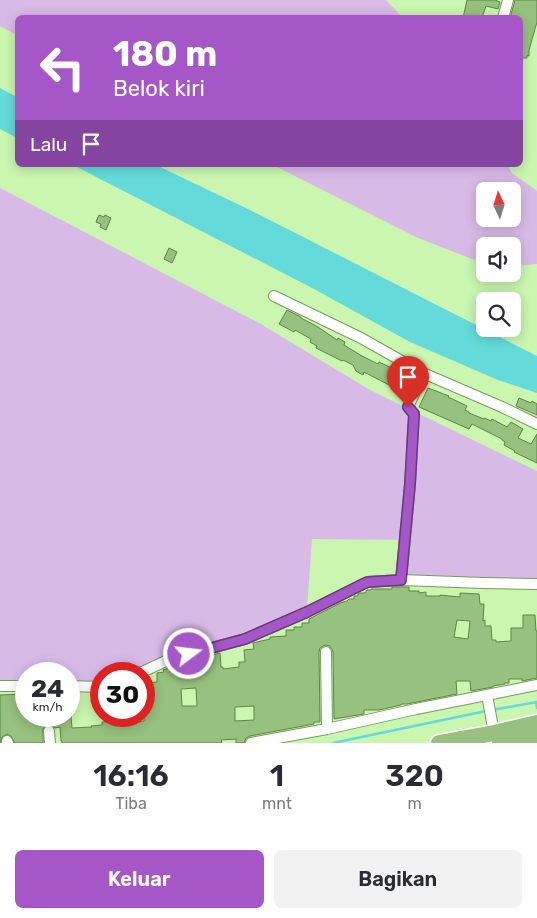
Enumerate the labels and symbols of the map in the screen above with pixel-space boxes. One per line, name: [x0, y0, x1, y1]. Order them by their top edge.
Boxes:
north arrow: [476, 182, 521, 228]
pin: [387, 356, 429, 407]
position arrow: [162, 627, 214, 679]
speed limit sign: 30: [90, 662, 155, 727]

